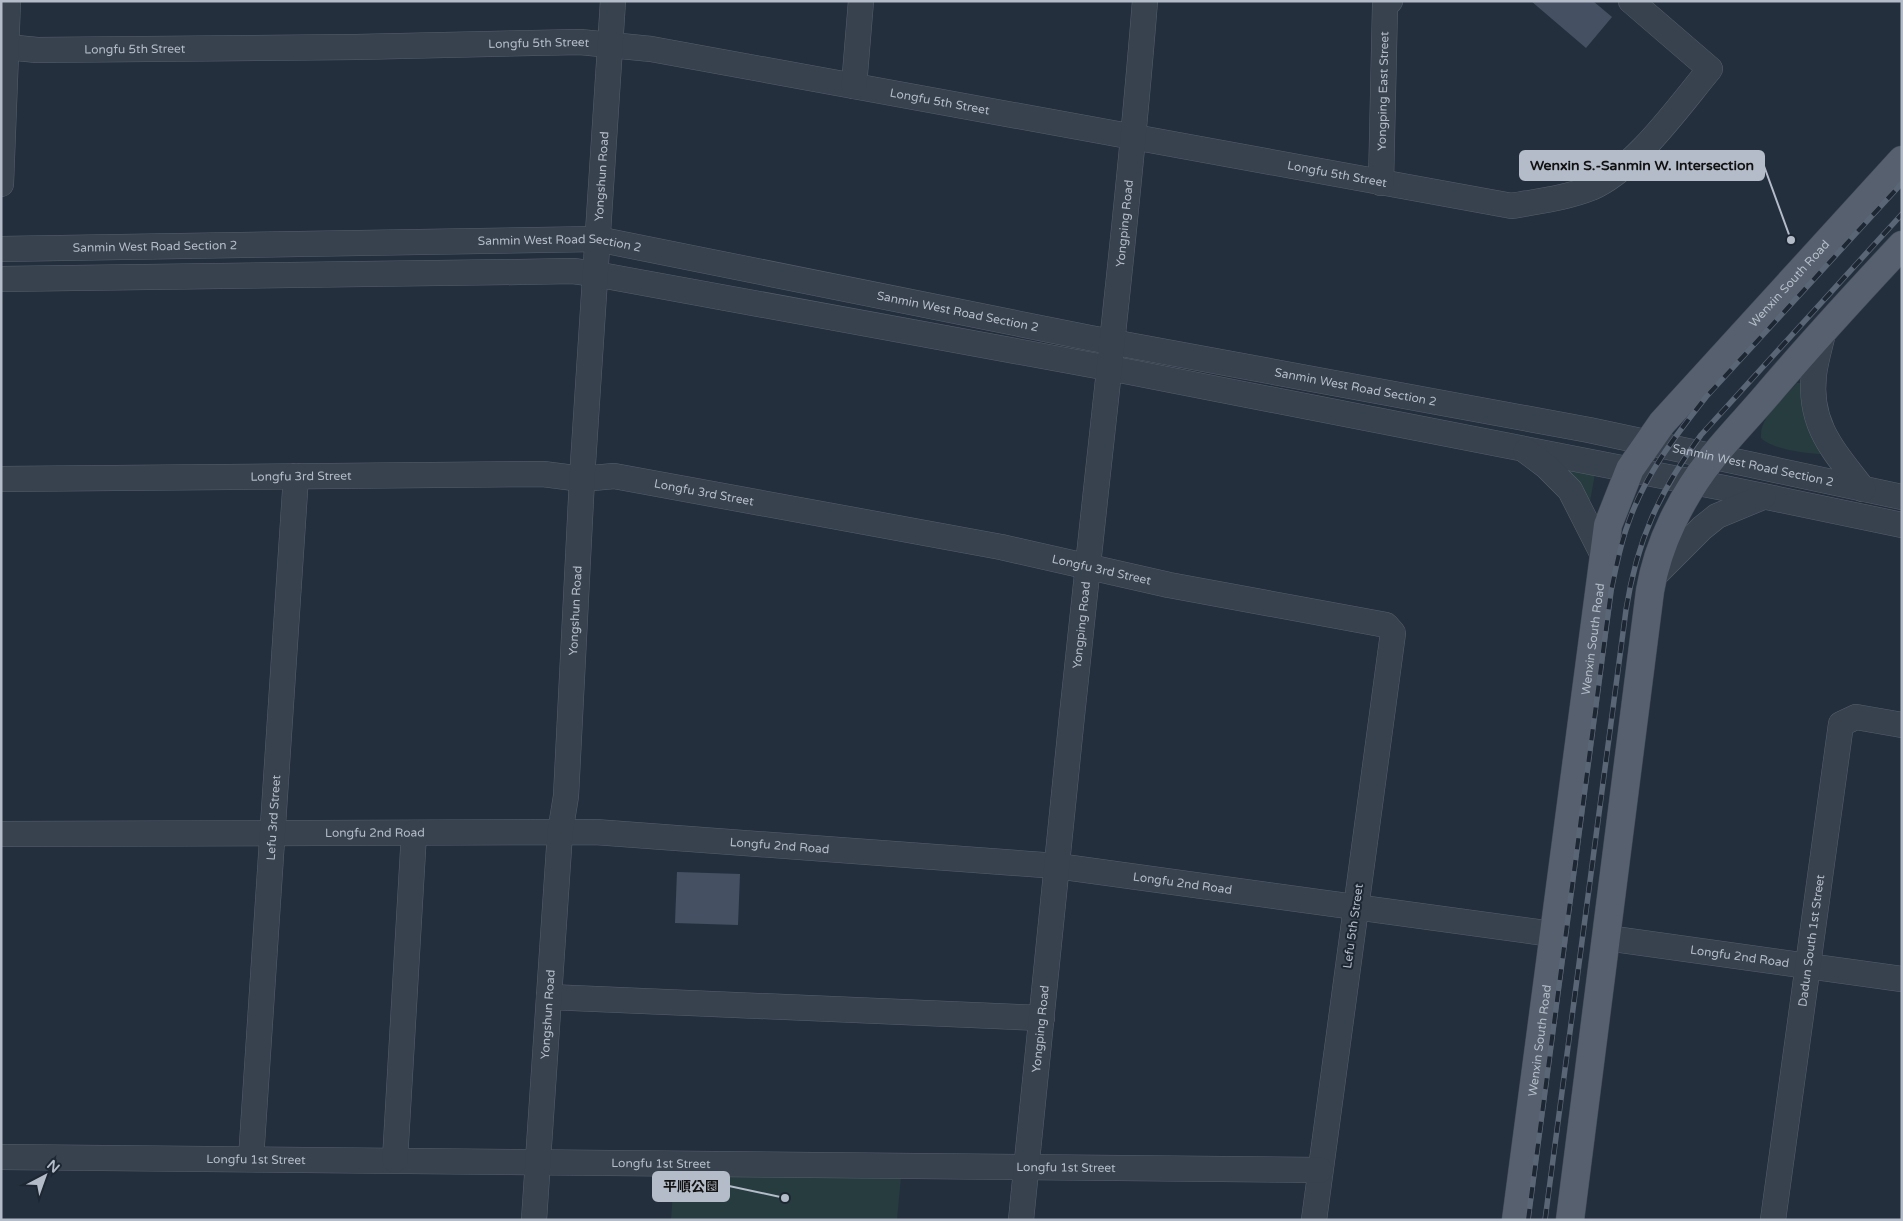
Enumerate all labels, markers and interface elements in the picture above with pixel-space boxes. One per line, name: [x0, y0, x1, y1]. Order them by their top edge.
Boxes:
street label: Yongping East Street: [1375, 31, 1391, 151]
street label: Longfu 5th Street: [488, 35, 590, 51]
street label: Longfu 5th Street: [84, 42, 186, 57]
street label: Longfu 5th Street: [889, 86, 991, 118]
street label: Yongshun Road: [592, 131, 612, 222]
callout: Wenxin S.-Sanmin W. Intersection: [1520, 151, 1764, 180]
text: Wenxin S.-Sanmin W. Intersection: [1530, 157, 1754, 174]
street label: Longfu 5th Street: [1286, 158, 1388, 190]
street label: Yongping Road: [1113, 179, 1136, 268]
street label: Sanmin West Road Section 2: [478, 232, 643, 255]
street label: Wenxin South Road: [1746, 237, 1832, 330]
street label: Sanmin West Road Section 2: [73, 238, 237, 255]
street label: Sanmin West Road Section 2: [876, 288, 1040, 334]
street label: Sanmin West Road Section 2: [1273, 365, 1438, 409]
street label: Sanmin West Road Section 2: [1671, 441, 1835, 489]
street label: Longfu 3rd Street: [250, 469, 352, 484]
street label: Longfu 3rd Street: [653, 477, 755, 509]
street label: Longfu 3rd Street: [1051, 552, 1153, 588]
street label: Yongshun Road: [566, 565, 585, 656]
street label: Yongping Road: [1070, 581, 1093, 669]
street label: Wenxin South Road: [1579, 582, 1607, 696]
street label: Lefu 3rd Street: [264, 774, 283, 861]
street label: Longfu 2nd Road: [325, 826, 425, 840]
street label: Longfu 2nd Road: [729, 835, 830, 856]
street label: Longfu 2nd Road: [1132, 870, 1233, 897]
street label: Dadun South 1st Street: [1795, 873, 1827, 1008]
street label: Lefu 5th Street: [1340, 882, 1366, 969]
street label: Longfu 2nd Road: [1689, 943, 1790, 970]
street label: Yongshun Road: [538, 969, 558, 1060]
street label: Wenxin South Road: [1525, 984, 1554, 1097]
street label: Yongping Road: [1029, 985, 1052, 1073]
north arrow: [20, 1151, 70, 1201]
street label: Longfu 1st Street: [206, 1152, 306, 1167]
text: N: [43, 1156, 63, 1177]
street label: Longfu 1st Street: [611, 1156, 711, 1171]
street label: Longfu 1st Street: [1016, 1160, 1116, 1175]
callout: 平順公園: [653, 1172, 729, 1201]
text: 平順公園: [663, 1178, 719, 1195]

